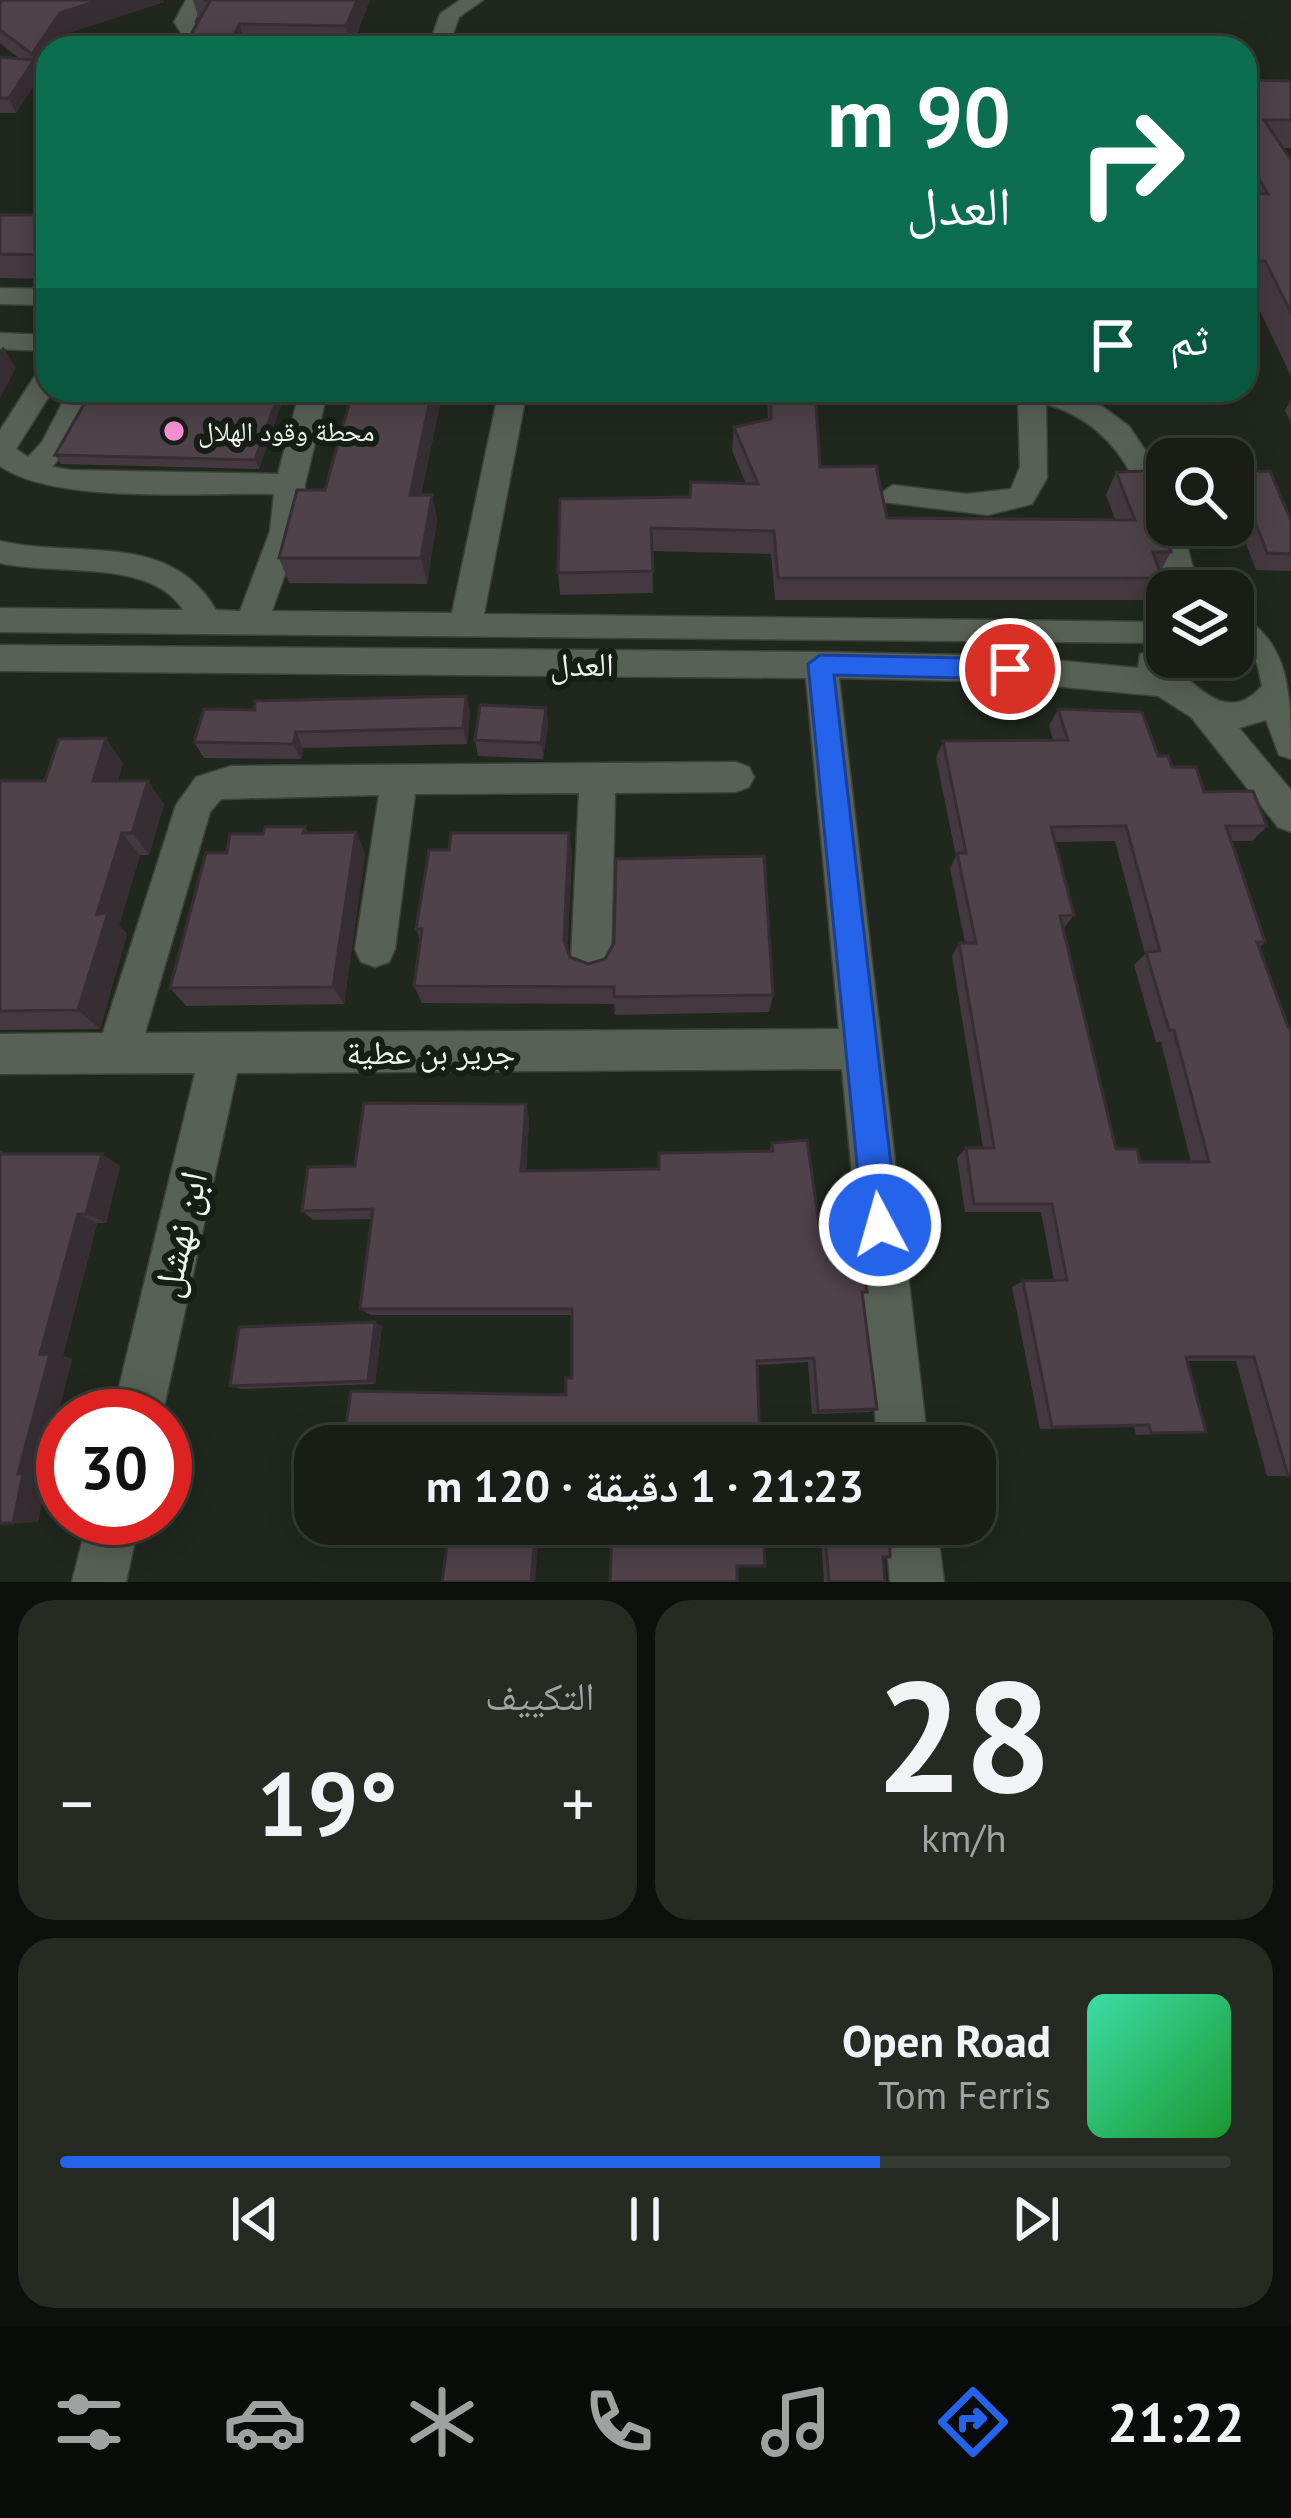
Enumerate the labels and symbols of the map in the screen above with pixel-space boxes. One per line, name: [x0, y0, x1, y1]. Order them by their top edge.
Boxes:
place label: محطة وقود الهلال: [198, 414, 375, 448]
marker: محطة وقود الهلال: [161, 418, 187, 444]
pin: [959, 618, 1061, 720]
street label: العدل: [550, 642, 614, 685]
street label: جرير بن عطية: [346, 1030, 516, 1073]
position arrow: [817, 1162, 943, 1288]
street label: ابن نهشل: [140, 1166, 218, 1302]
speed limit sign: 30: [36, 1389, 192, 1545]

